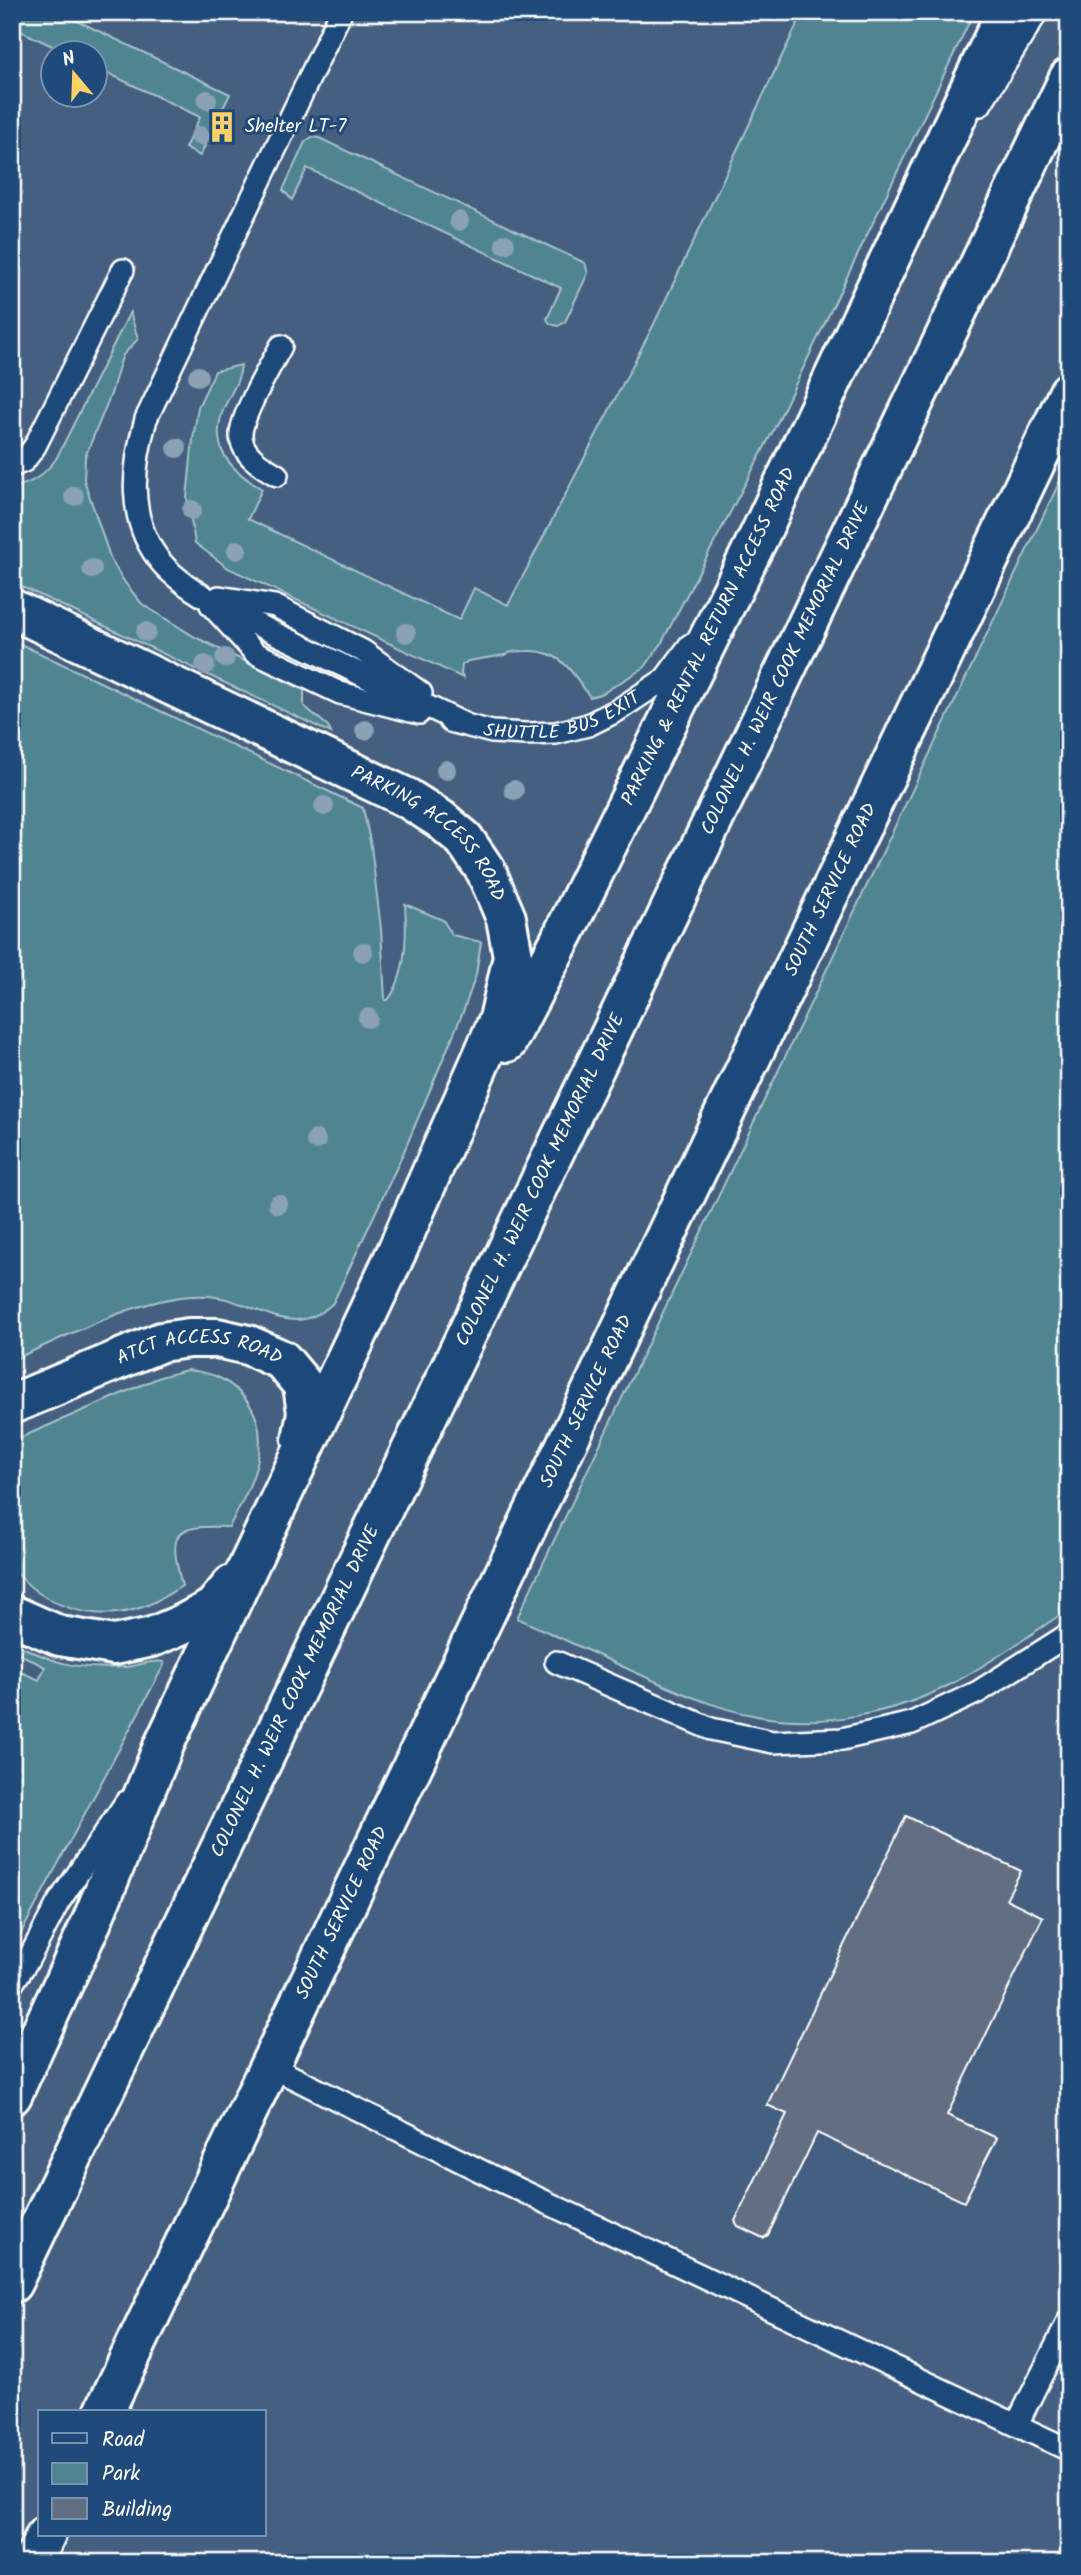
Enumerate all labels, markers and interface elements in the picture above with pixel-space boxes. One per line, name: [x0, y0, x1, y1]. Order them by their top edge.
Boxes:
north arrow: [38, 38, 108, 108]
text: N: [59, 44, 80, 76]
building icon: Shelter LT-7: [205, 110, 239, 144]
place label: Shelter LT-7: [245, 112, 348, 142]
street label: PARKING & RENTAL RETURN ACCESS ROAD: [614, 462, 804, 811]
street label: COLONEL H. WEIR COOK MEMORIAL DRIVE: [693, 497, 879, 840]
street label: SHUTTLE BUS EXIT: [480, 683, 649, 749]
street label: PARKING ACCESS ROAD: [346, 758, 512, 906]
street label: SOUTH SERVICE ROAD: [777, 798, 885, 981]
street label: COLONEL H. WEIR COOK MEMORIAL DRIVE: [448, 1008, 634, 1352]
street label: SOUTH SERVICE ROAD: [533, 1310, 641, 1493]
text: ATCT ACCESS ROAD: [112, 1323, 287, 1374]
street label: ATCT ACCESS ROAD: [112, 1352, 284, 1378]
street label: COLONEL H. WEIR COOK MEMORIAL DRIVE: [203, 1519, 389, 1863]
street label: SOUTH SERVICE ROAD: [288, 1821, 397, 2005]
legend: [38, 2410, 266, 2536]
text: Road: [102, 2424, 145, 2457]
text: Park: [102, 2458, 140, 2491]
text: Building: [102, 2494, 172, 2527]

